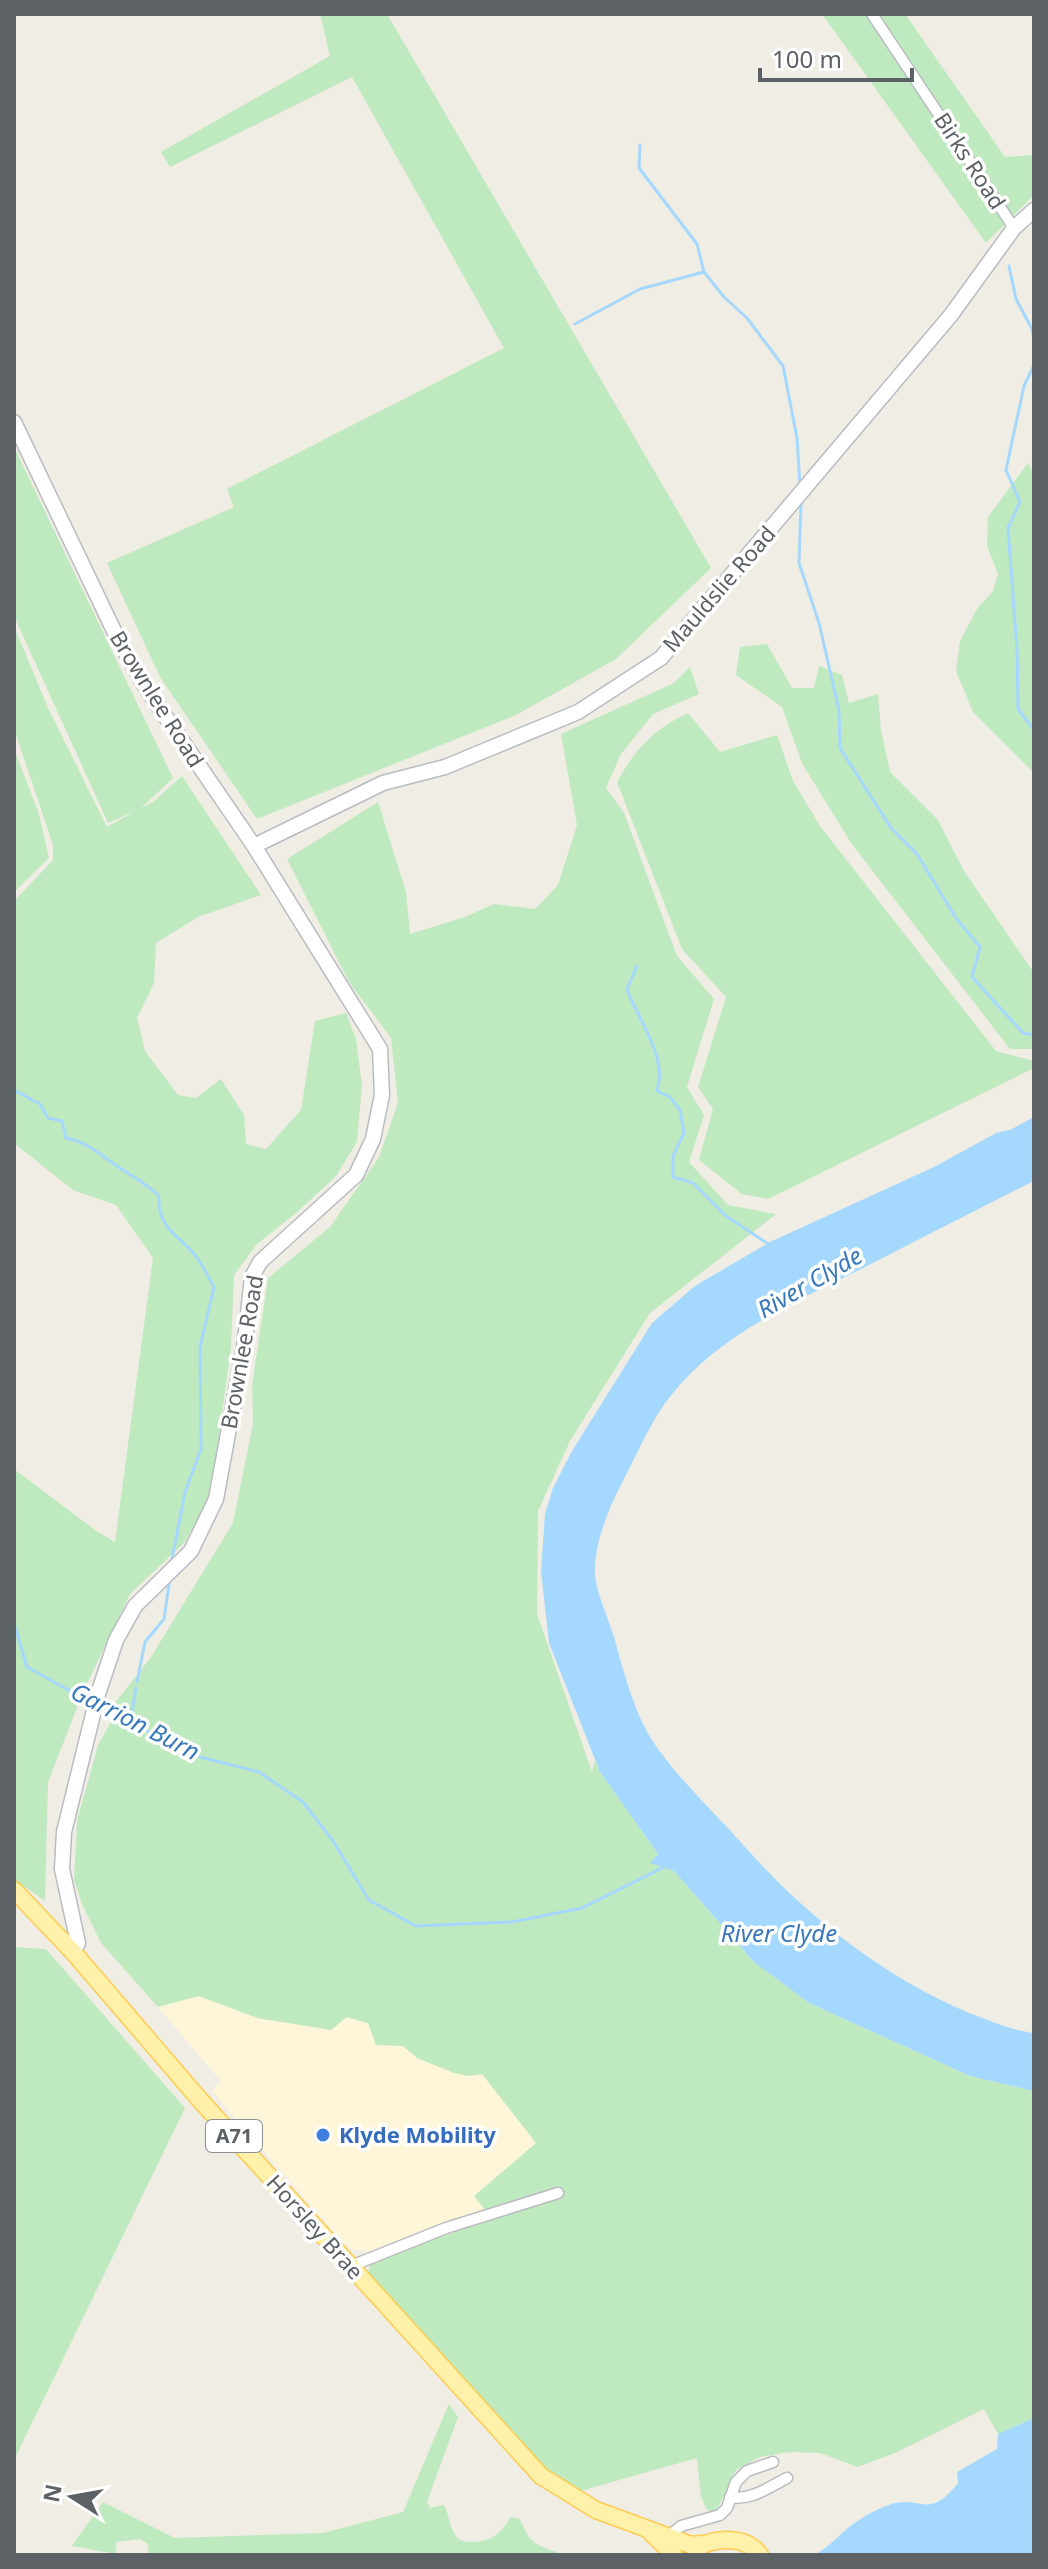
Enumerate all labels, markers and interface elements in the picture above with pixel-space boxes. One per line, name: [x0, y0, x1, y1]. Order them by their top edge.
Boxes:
scale bar: [760, 32, 912, 82]
text: 100 m: [772, 42, 842, 75]
street label: Birks Road: [928, 106, 1013, 215]
street label: Mauldslie Road: [655, 519, 781, 658]
street label: Brownlee Road: [104, 624, 212, 772]
water label: River Clyde: [751, 1238, 868, 1325]
street label: Brownlee Road: [213, 1273, 269, 1431]
water label: Garrion Burn: [66, 1674, 206, 1767]
water label: River Clyde: [721, 1916, 837, 1949]
place label: Klyde Mobility: [339, 2119, 496, 2149]
road number: A71: [206, 2120, 262, 2152]
marker: Klyde Mobility: [314, 2126, 332, 2144]
street label: Horsley Brae: [261, 2167, 371, 2285]
north arrow: [32, 2457, 112, 2537]
text: N: [35, 2481, 68, 2505]

